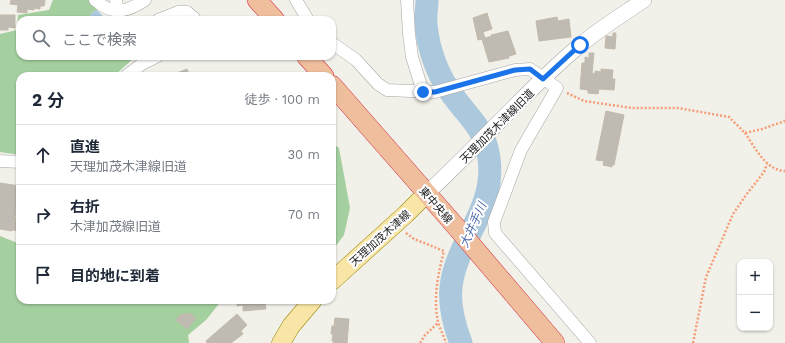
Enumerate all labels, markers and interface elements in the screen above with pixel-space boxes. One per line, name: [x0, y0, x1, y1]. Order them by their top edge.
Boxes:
search box: [16, 16, 336, 60]
icon: search: [30, 27, 52, 49]
text: ここで検索: [62, 31, 137, 49]
route start: [571, 36, 589, 54]
route end: [414, 83, 432, 101]
street label: 天理加茂木津線旧道: [458, 87, 537, 166]
text: 2 分: [32, 90, 64, 110]
text: 徒歩 · 100 m: [244, 92, 320, 107]
text: 直進: [70, 138, 100, 156]
icon: ahead: [32, 144, 54, 166]
text: 30 m: [288, 147, 320, 162]
text: 天理加茂木津線旧道: [70, 159, 187, 174]
street label: 東中央線: [416, 184, 455, 226]
text: 右折: [70, 198, 100, 216]
water label: 大井手川: [457, 198, 490, 250]
icon: right: [32, 204, 54, 226]
text: 70 m: [288, 207, 320, 222]
street label: 天理加茂木津線: [347, 208, 413, 269]
text: 木津加茂線旧道: [70, 219, 161, 234]
map controls: [737, 259, 773, 331]
button: +: [737, 259, 773, 295]
icon: arrive: [32, 264, 54, 286]
text: 目的地に到着: [70, 267, 160, 285]
button: −: [737, 295, 773, 331]

